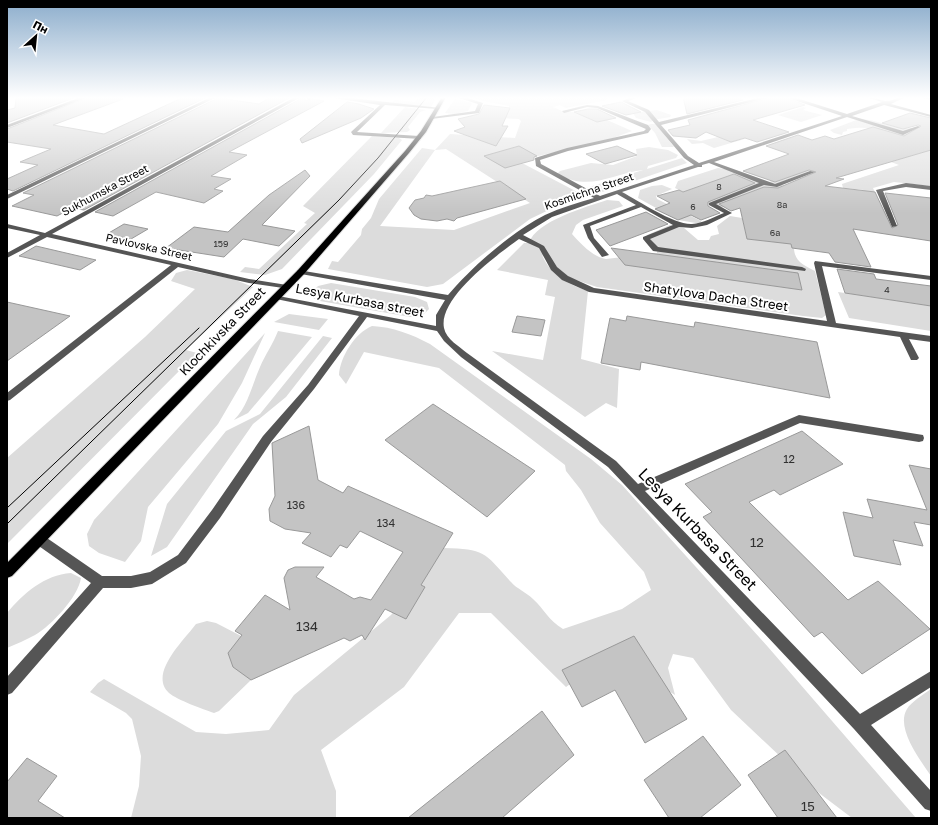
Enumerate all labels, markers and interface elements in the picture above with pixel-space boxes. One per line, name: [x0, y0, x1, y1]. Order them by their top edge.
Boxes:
north arrow: [16, 16, 56, 56]
text: Пн: [31, 17, 51, 36]
street label: Sukhumska Street: [59, 161, 150, 218]
street label: Kosmichna Street: [542, 169, 635, 212]
house number: 8: [716, 181, 722, 192]
house number: 8а: [777, 199, 787, 210]
house number: 6: [690, 201, 696, 212]
house number: 6а: [770, 227, 780, 238]
street label: Pavlovska Street: [104, 230, 194, 263]
house number: 159: [213, 238, 229, 249]
street label: Shatylova Dacha Street: [643, 278, 789, 314]
street label: Lesya Kurbasa street: [294, 280, 426, 320]
street label: Klochkivska Street: [176, 283, 268, 379]
house number: 4: [884, 284, 890, 295]
house number: 12: [783, 452, 795, 465]
street label: Lesya Kurbasa Street: [634, 464, 762, 594]
house number: 136: [287, 498, 306, 511]
house number: 134: [377, 516, 396, 529]
house number: 12: [750, 534, 764, 550]
house number: 134: [296, 618, 318, 634]
house number: 15: [801, 798, 815, 814]

